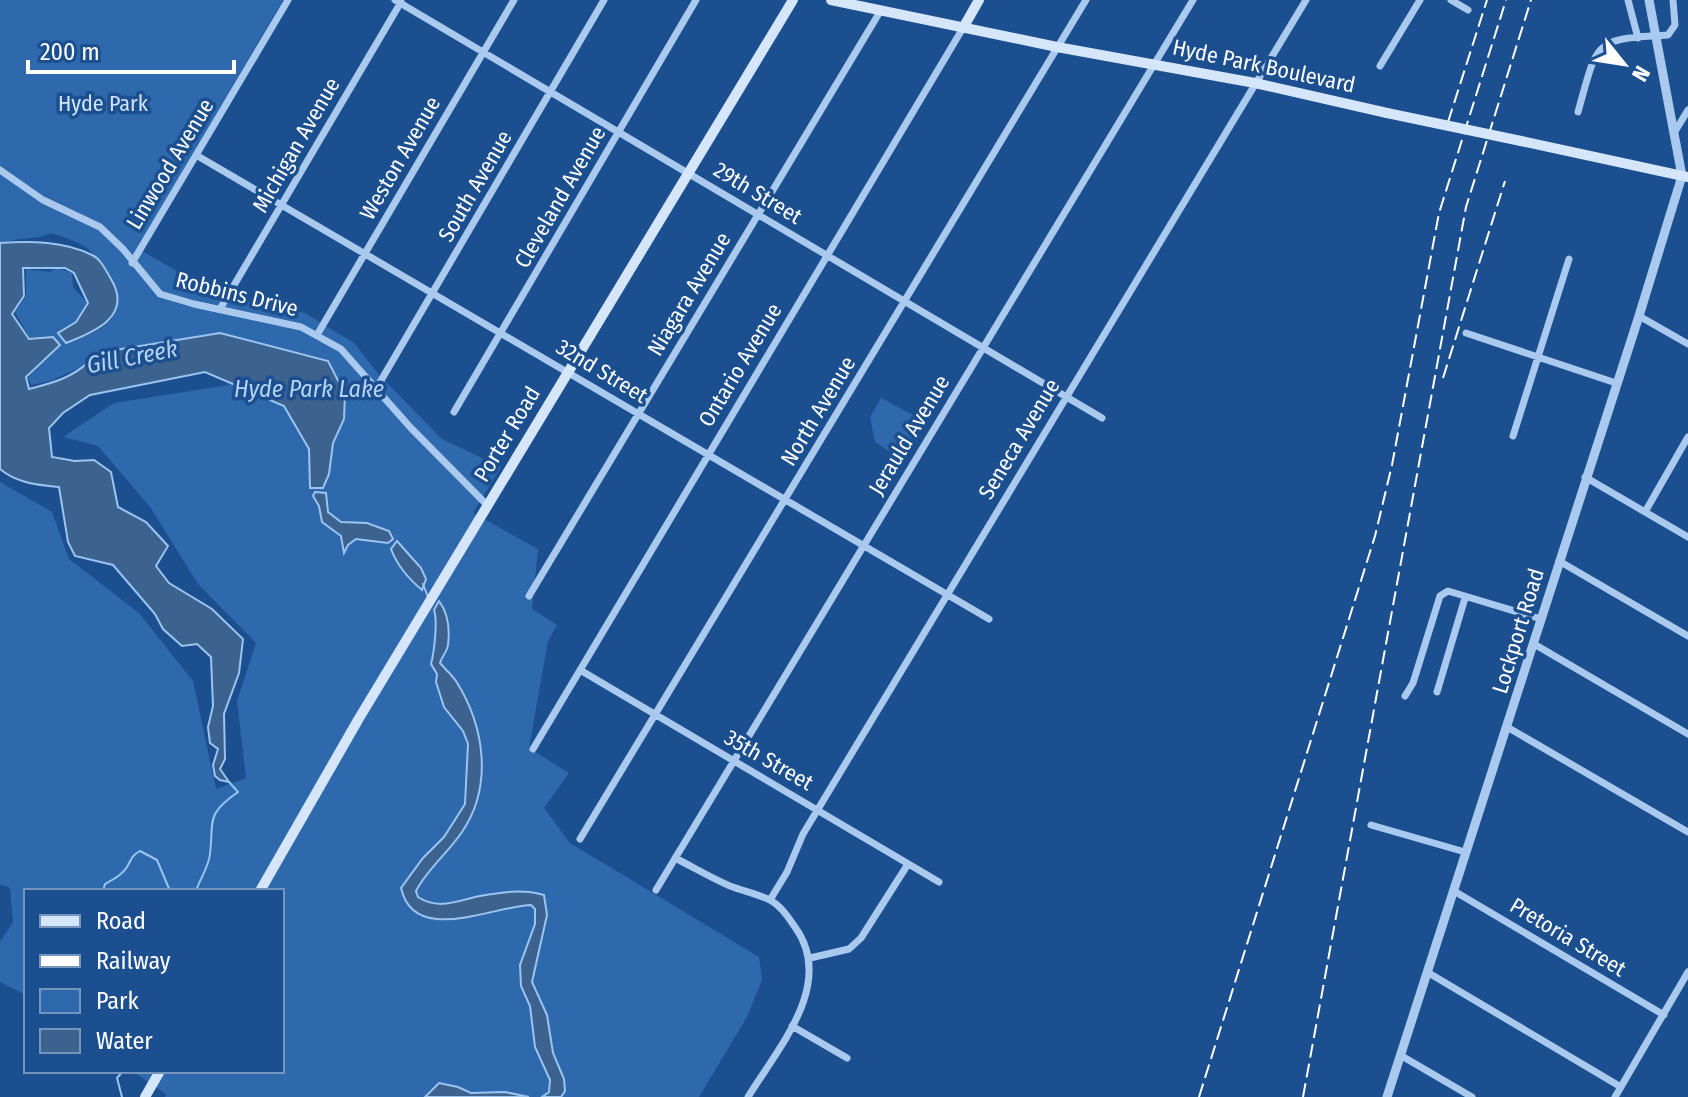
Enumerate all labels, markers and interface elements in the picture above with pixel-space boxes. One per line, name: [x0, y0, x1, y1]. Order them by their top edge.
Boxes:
scale bar: [28, 24, 234, 74]
north arrow: [1584, 24, 1664, 104]
street label: Hyde Park Boulevard: [1170, 33, 1358, 99]
text: 200 m: [40, 38, 100, 66]
text: N: [1626, 61, 1656, 86]
street label: Michigan Avenue: [246, 73, 346, 217]
park label: Hyde Park: [58, 90, 149, 117]
street label: Weston Avenue: [354, 92, 446, 224]
street label: Linwood Avenue: [120, 94, 220, 234]
street label: Cleveland Avenue: [509, 121, 611, 273]
street label: South Avenue: [432, 126, 518, 246]
street label: 29th Street: [709, 156, 808, 230]
street label: Niagara Avenue: [642, 227, 736, 361]
street label: Robbins Drive: [173, 266, 301, 322]
street label: Ontario Avenue: [693, 298, 787, 432]
street label: 32nd Street: [551, 333, 653, 409]
water label: Gill Creek: [84, 334, 180, 379]
street label: North Avenue: [775, 351, 861, 471]
street label: Jerauld Avenue: [863, 370, 955, 500]
street label: Seneca Avenue: [973, 374, 1065, 504]
water label: Hyde Park Lake: [234, 375, 384, 403]
street label: Porter Road: [468, 381, 546, 487]
street label: Lockport Road: [1486, 565, 1550, 697]
street label: 35th Street: [720, 724, 819, 797]
legend: [24, 889, 284, 1073]
street label: Pretoria Street: [1505, 892, 1632, 983]
text: Road: [96, 907, 146, 935]
text: Railway: [96, 947, 171, 975]
text: Park: [96, 987, 139, 1015]
text: Water: [96, 1027, 153, 1055]

